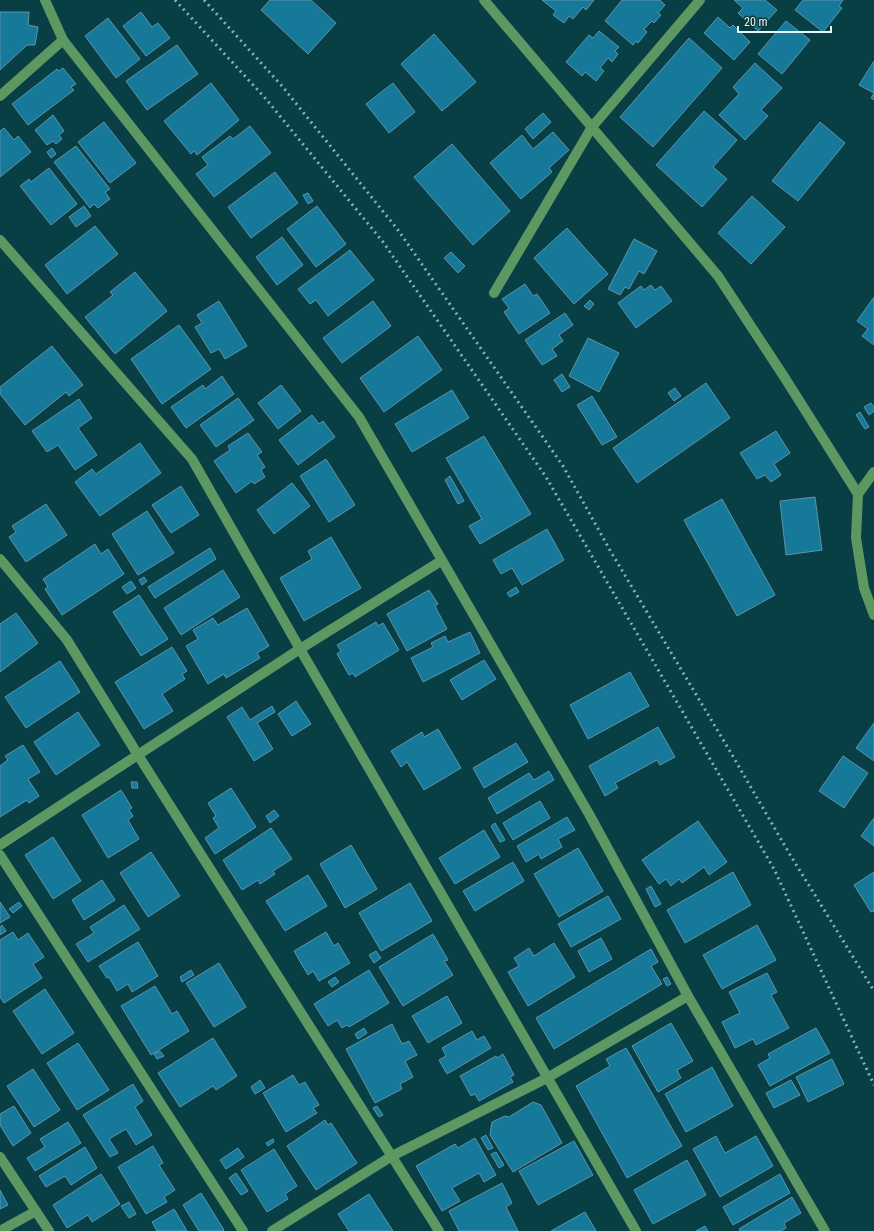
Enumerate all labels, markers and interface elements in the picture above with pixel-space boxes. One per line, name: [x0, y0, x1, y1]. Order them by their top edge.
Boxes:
scale bar: [738, 8, 831, 34]
text: 20 m: [744, 15, 768, 29]

